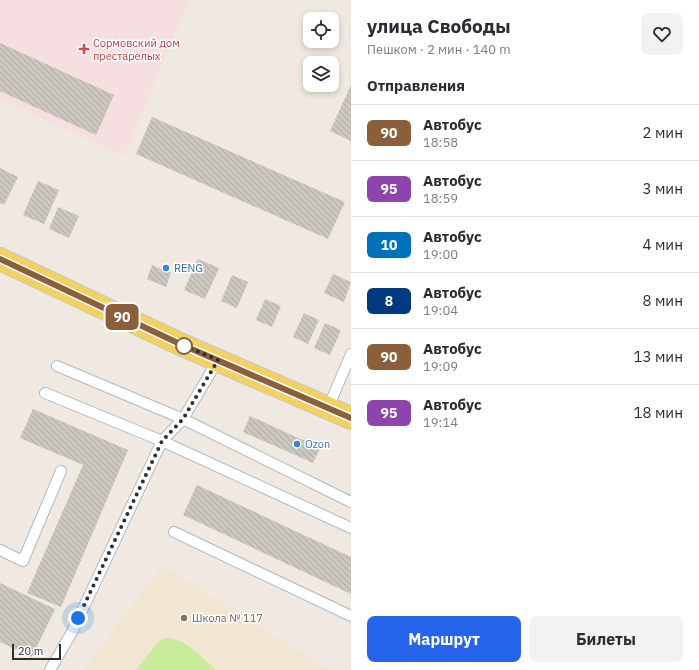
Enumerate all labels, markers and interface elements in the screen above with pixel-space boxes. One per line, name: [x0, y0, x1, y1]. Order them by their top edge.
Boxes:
map controls: [303, 12, 339, 92]
button: locate: [303, 12, 339, 48]
button: heart: [641, 13, 683, 55]
text: улица Свободы: [367, 14, 511, 38]
place label: Сормовский дом престарелых: [93, 36, 180, 63]
text: Пешком · 2 мин · 140 m: [367, 41, 511, 58]
marker: Сормовский дом престарелых: [78, 43, 90, 55]
button: layers: [303, 56, 339, 92]
text: Отправления: [367, 76, 465, 95]
text: Автобус: [423, 115, 482, 134]
text: 2 мин: [642, 123, 683, 142]
text: 90: [381, 124, 397, 142]
text: 18:58: [423, 134, 458, 151]
text: Автобус: [423, 171, 482, 190]
text: 3 мин: [642, 179, 683, 198]
text: 95: [381, 180, 397, 198]
text: 18:59: [423, 190, 458, 207]
text: Автобус: [423, 227, 482, 246]
text: 4 мин: [642, 235, 683, 254]
text: 10: [381, 236, 397, 254]
text: 19:00: [423, 246, 458, 263]
place label: RENG: [174, 261, 203, 275]
marker: RENG: [161, 263, 171, 273]
text: Автобус: [423, 283, 482, 302]
text: 8 мин: [642, 291, 683, 310]
text: 8: [385, 292, 393, 310]
text: 19:04: [423, 302, 458, 319]
line badge: 90: [104, 304, 140, 330]
text: 90: [114, 308, 130, 326]
unlabelled marker: [175, 337, 193, 355]
text: Автобус: [423, 339, 482, 358]
text: 13 мин: [633, 347, 683, 366]
text: 90: [381, 348, 397, 366]
text: 19:09: [423, 358, 458, 375]
text: Автобус: [423, 395, 482, 414]
text: 18 мин: [633, 403, 683, 422]
text: 95: [381, 404, 397, 422]
text: 19:14: [423, 414, 458, 431]
place label: Ozon: [305, 437, 330, 451]
marker: Ozon: [292, 439, 302, 449]
your location: [68, 608, 88, 628]
place label: Школа № 117: [192, 611, 263, 625]
marker: Школа № 117: [179, 613, 189, 623]
button: Маршрут: [367, 616, 521, 662]
button: Билеты: [529, 616, 683, 662]
scale bar: [12, 642, 61, 661]
text: 20 m: [18, 644, 43, 658]

